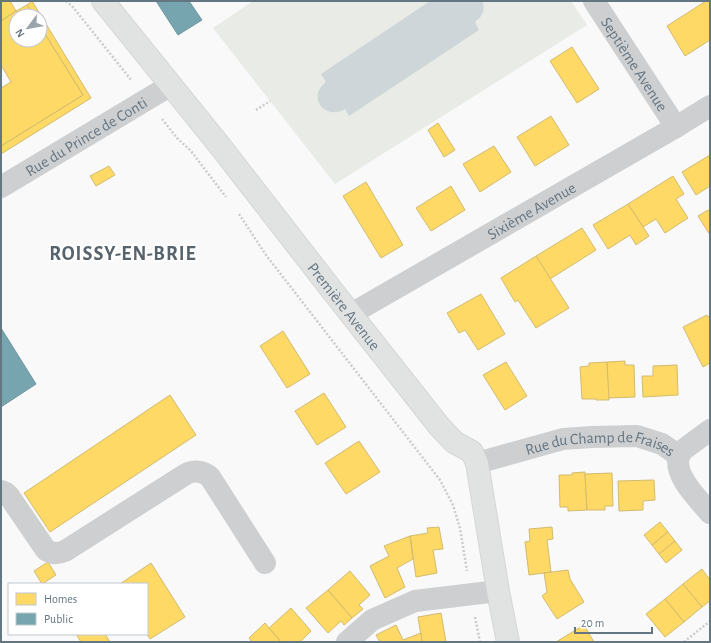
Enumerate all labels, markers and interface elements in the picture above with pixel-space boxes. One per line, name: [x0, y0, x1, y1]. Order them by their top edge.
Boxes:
north arrow: [8, 8, 48, 48]
street label: Septième Avenue: [598, 14, 670, 114]
text: N: [13, 27, 27, 39]
street label: Rue du Prince de Conti: [23, 94, 150, 179]
street label: Sixième Avenue: [485, 179, 579, 243]
district label: ROISSY-EN-BRIE: [49, 244, 197, 264]
street label: Première Avenue: [304, 260, 383, 353]
street label: Rue du Champ de Fraises: [523, 429, 678, 460]
legend: [8, 583, 148, 635]
text: Homes: [44, 593, 77, 605]
scale bar: [575, 609, 652, 635]
text: Public: [44, 613, 73, 625]
text: 20 m: [581, 617, 604, 629]

